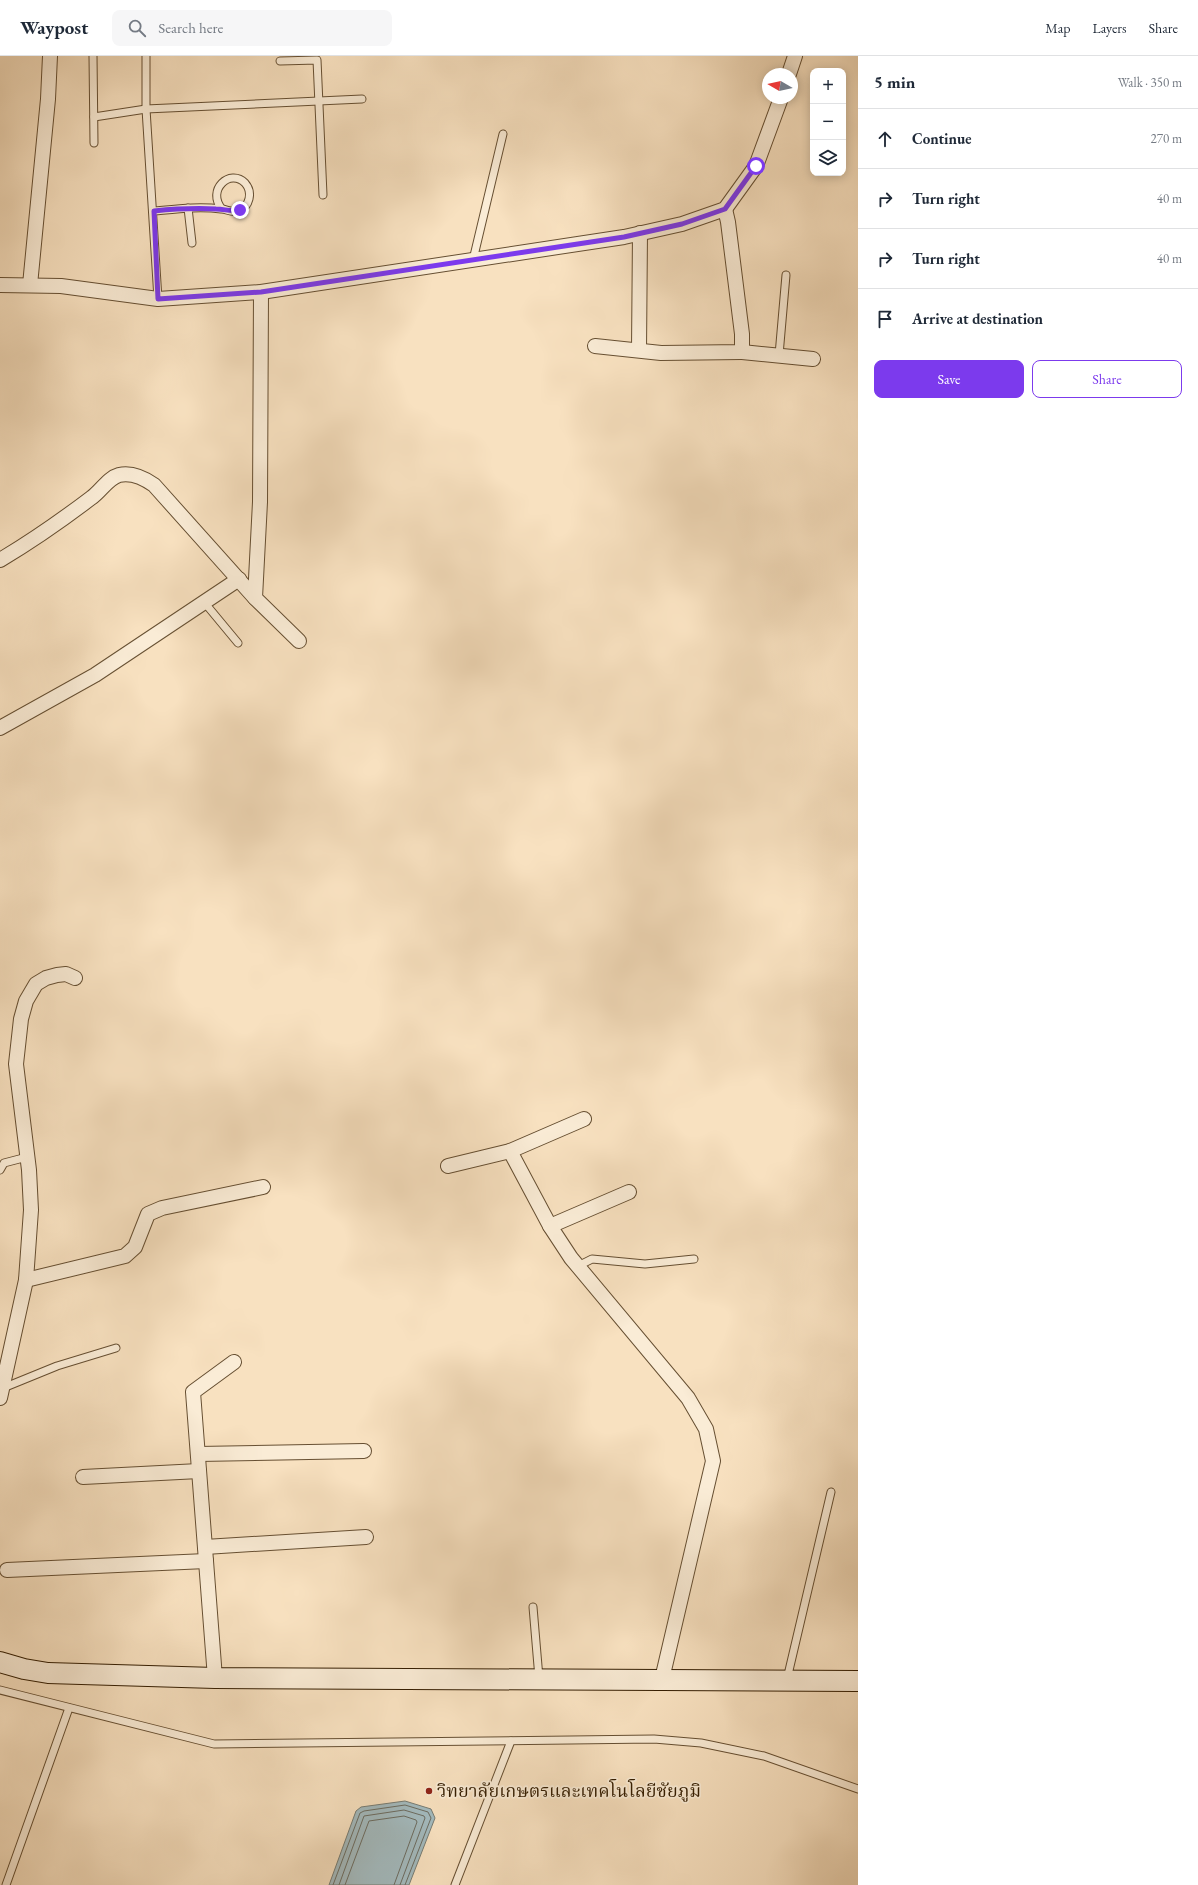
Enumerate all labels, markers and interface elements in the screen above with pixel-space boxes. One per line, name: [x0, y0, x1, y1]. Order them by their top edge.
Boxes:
search box: [112, 10, 392, 46]
text: Waypost: [20, 15, 88, 40]
icon: search: [126, 17, 148, 39]
text: Search here: [158, 18, 223, 37]
text: Map: [1045, 19, 1070, 37]
text: Layers: [1092, 19, 1127, 37]
text: Share: [1149, 19, 1178, 37]
north arrow: [762, 68, 798, 104]
map controls: [810, 68, 846, 176]
button: +: [810, 68, 846, 104]
text: 5 min: [874, 71, 915, 93]
text: Walk · 350 m: [1118, 74, 1182, 91]
button: −: [810, 104, 846, 140]
icon: ahead: [874, 128, 896, 150]
text: Continue: [912, 129, 972, 148]
text: 270 m: [1151, 130, 1182, 147]
button: layers: [810, 140, 846, 176]
route start: [747, 157, 765, 175]
icon: right: [874, 188, 896, 210]
text: Turn right: [912, 189, 980, 208]
text: 40 m: [1157, 190, 1182, 207]
route end: [231, 201, 249, 219]
icon: right: [874, 248, 896, 270]
text: Turn right: [912, 249, 980, 268]
text: 40 m: [1157, 250, 1182, 267]
icon: arrive: [874, 308, 896, 330]
text: Arrive at destination: [912, 309, 1043, 328]
button: Save: [874, 360, 1024, 398]
button: Share: [1032, 360, 1182, 398]
place label: วิทยาลัยเกษตรและเทคโนโลยีชัยภูมิ: [437, 1778, 701, 1802]
marker: วิทยาลัยเกษตรและเทคโนโลยีชัยภูมิ: [424, 1786, 434, 1796]

